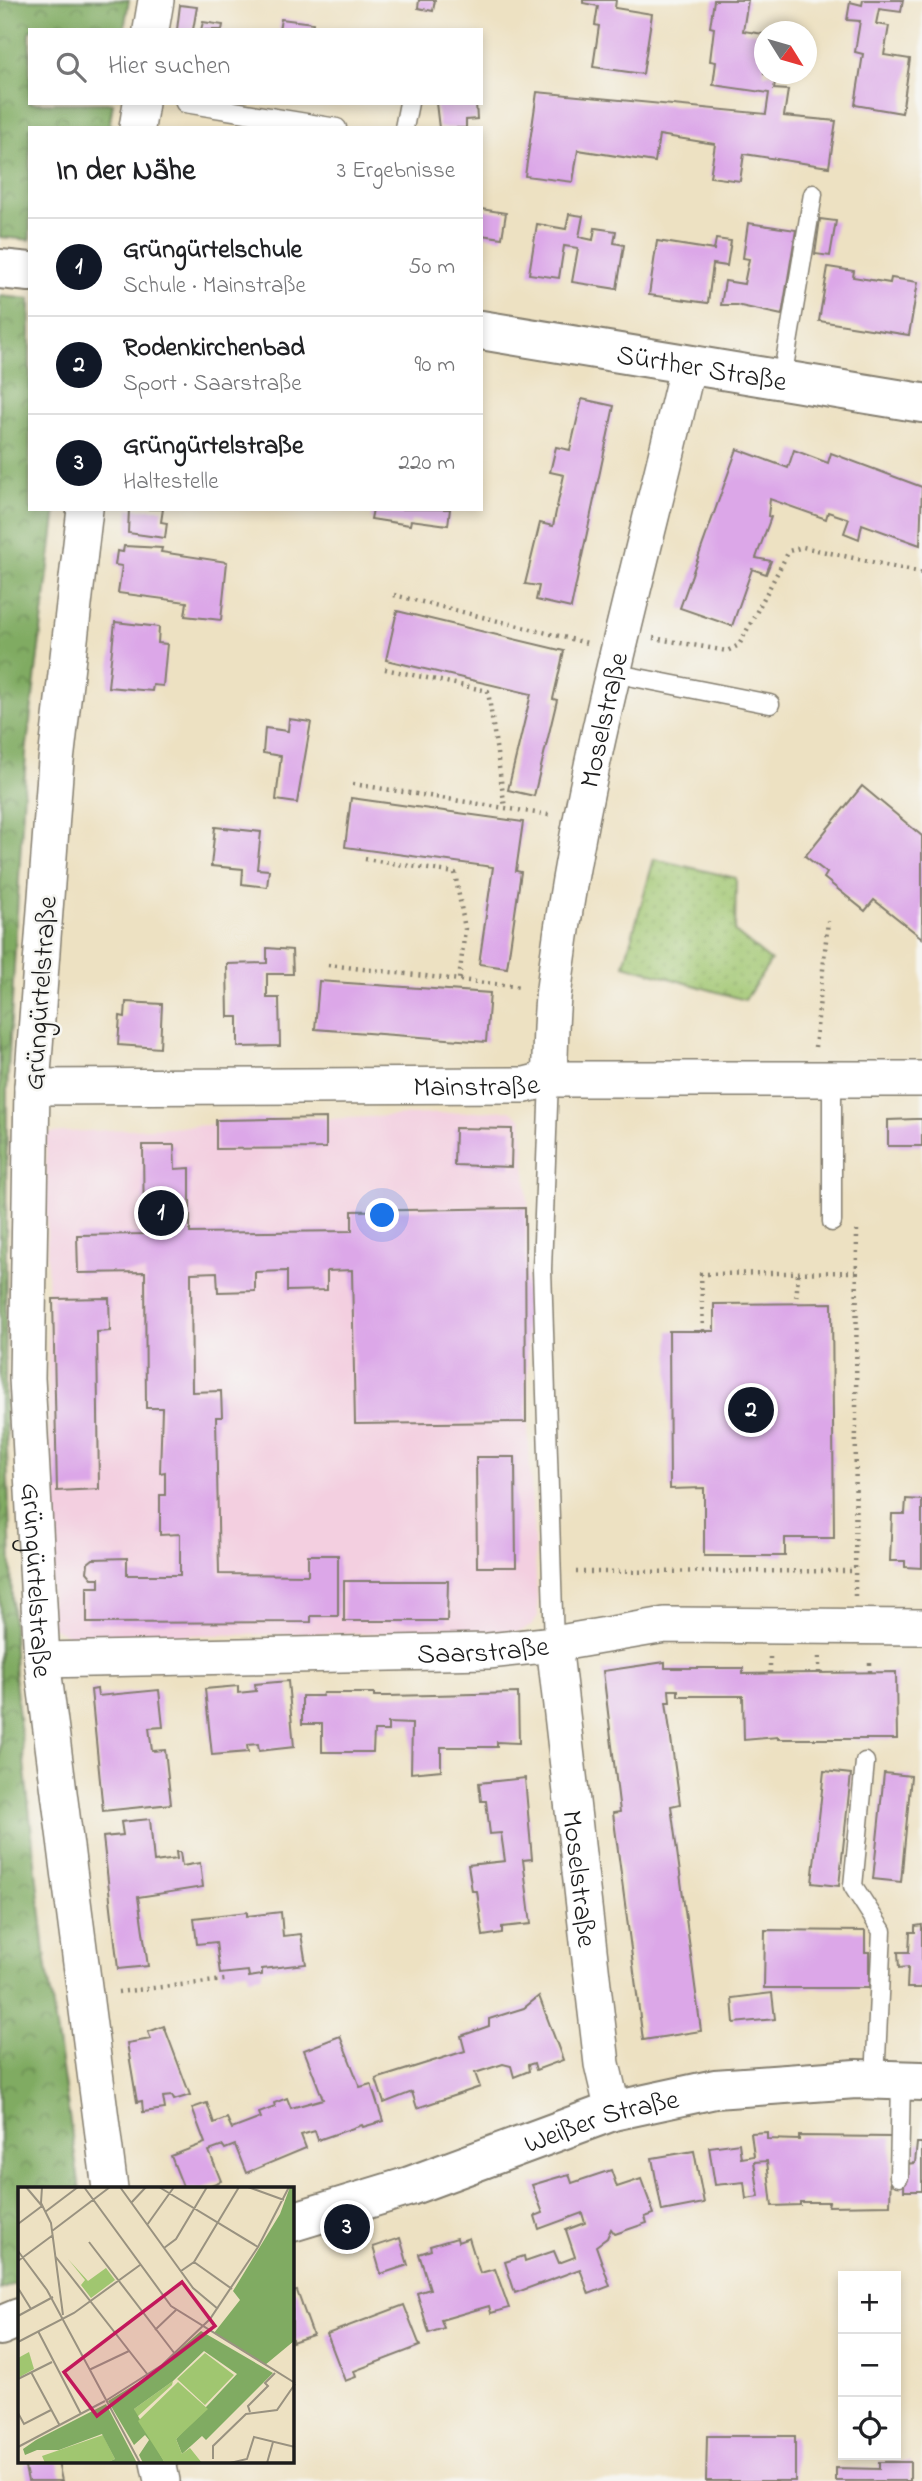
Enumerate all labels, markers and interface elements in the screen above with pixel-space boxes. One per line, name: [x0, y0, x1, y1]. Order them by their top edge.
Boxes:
north arrow: [754, 21, 817, 84]
search box: [28, 28, 483, 105]
icon: search: [52, 48, 90, 86]
text: Hier suchen: [108, 48, 230, 86]
text: In der Nähe: [56, 150, 196, 194]
text: 3 Ergebnisse: [337, 155, 455, 188]
text: Grüngürtelschule: [123, 232, 302, 270]
text: 1: [75, 251, 83, 284]
text: 50 m: [408, 251, 455, 284]
text: Schule · Mainstraße: [123, 270, 306, 303]
text: Rodenkirchenbad: [123, 330, 305, 368]
street label: Sürther Straße: [613, 336, 790, 404]
text: 2: [73, 349, 85, 382]
text: 90 m: [415, 349, 455, 382]
text: Sport · Saarstraße: [123, 368, 302, 401]
text: Grüngürtelstraße: [123, 428, 304, 466]
text: 3: [74, 447, 84, 480]
text: 220 m: [399, 447, 455, 480]
text: Haltestelle: [123, 466, 218, 499]
street label: Moselstraße: [571, 648, 641, 792]
street label: Grüngürtelstraße: [15, 894, 70, 1092]
street label: Mainstraße: [413, 1065, 545, 1109]
pin: 1: [138, 1187, 184, 1239]
your location: [365, 1198, 399, 1232]
pin: 2: [728, 1384, 774, 1436]
street label: Grüngürtelstraße: [9, 1482, 61, 1681]
street label: Saarstraße: [417, 1628, 551, 1676]
street label: Moselstraße: [549, 1808, 606, 1950]
street label: Weißer Straße: [519, 2080, 684, 2166]
inset map: [18, 2187, 294, 2464]
pin: 3: [324, 2201, 370, 2253]
map controls: [838, 2271, 901, 2460]
button: +: [838, 2271, 901, 2334]
button: −: [838, 2334, 901, 2397]
button: locate: [838, 2397, 901, 2460]

